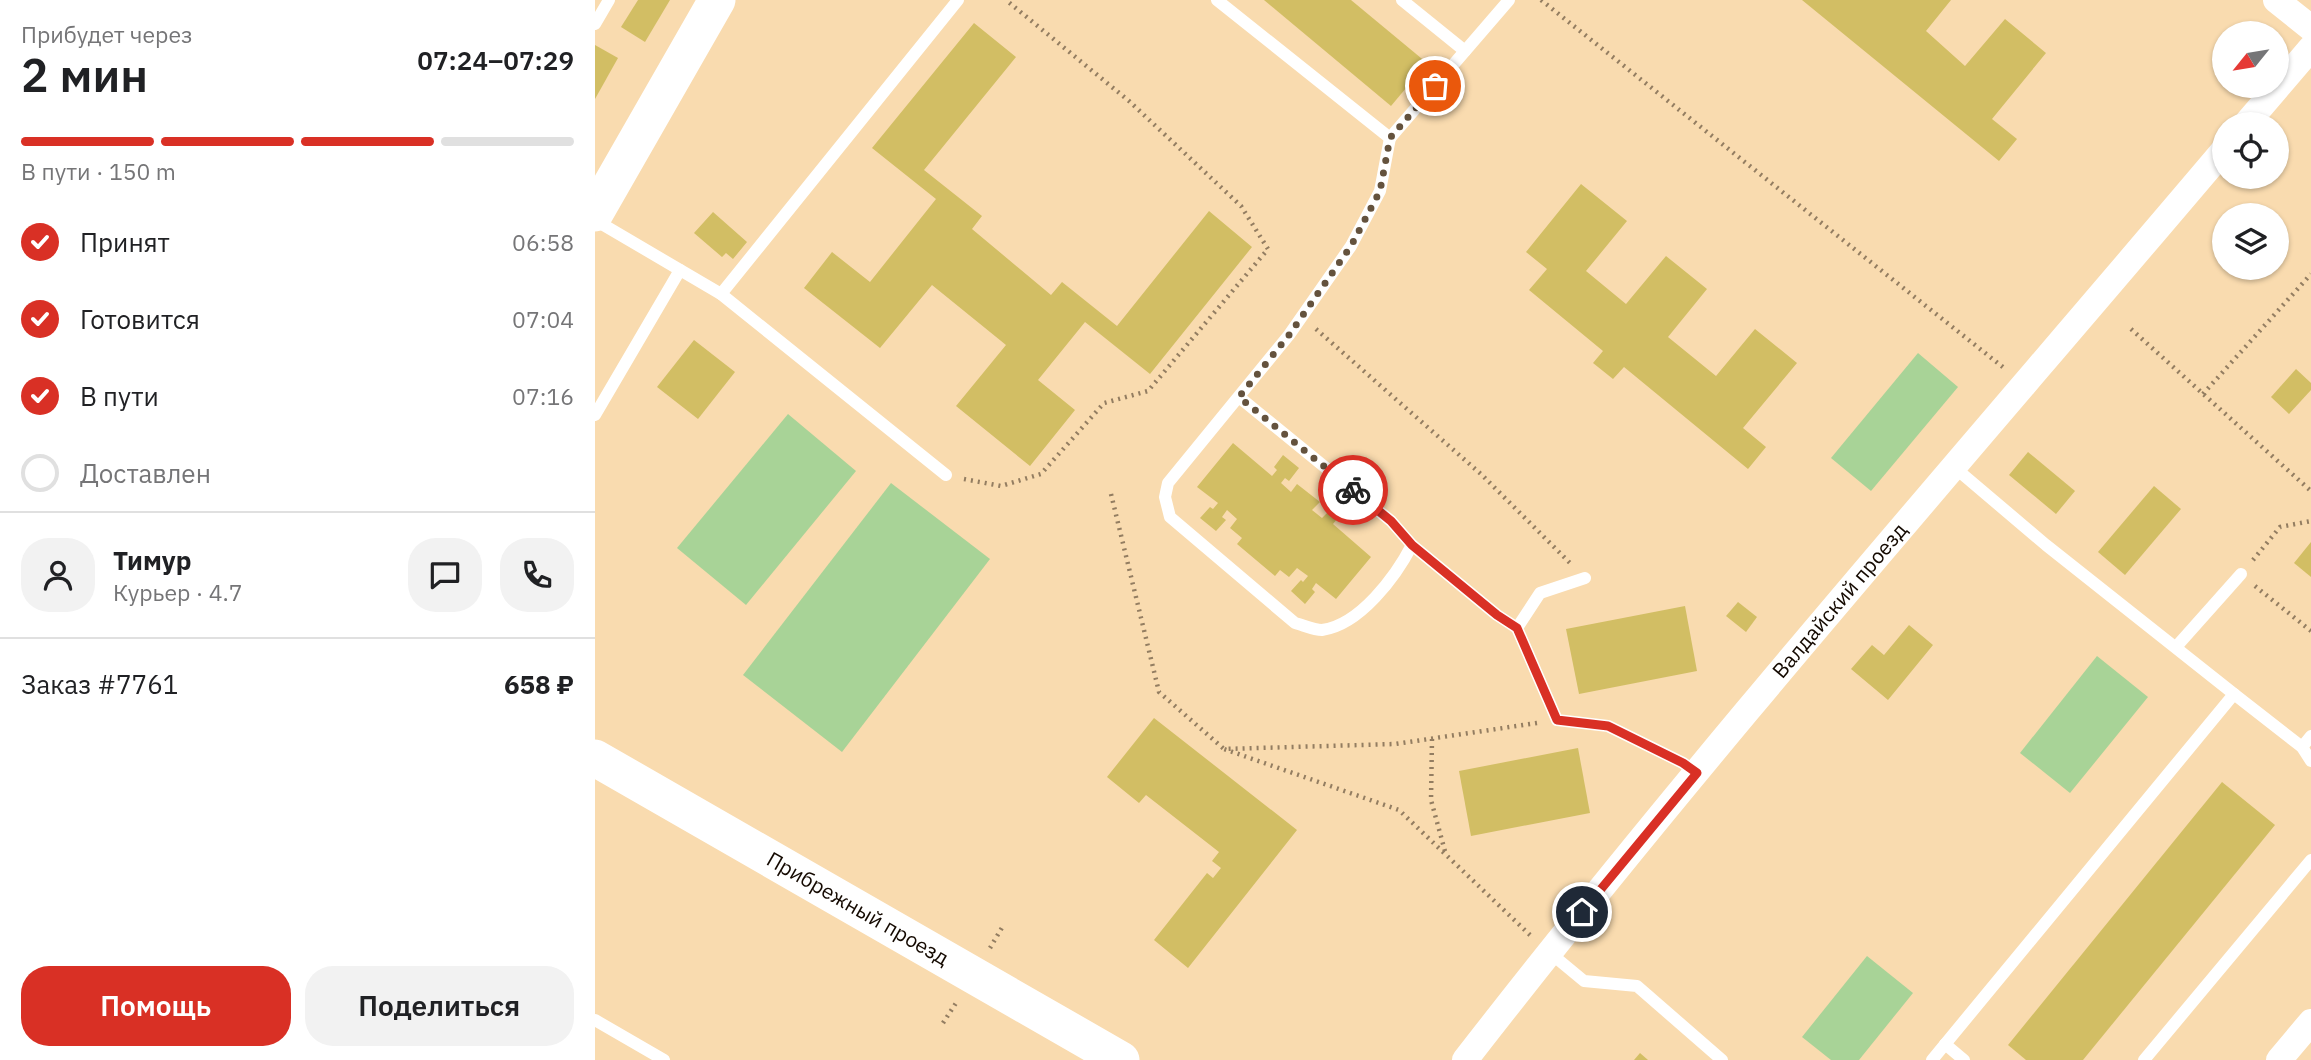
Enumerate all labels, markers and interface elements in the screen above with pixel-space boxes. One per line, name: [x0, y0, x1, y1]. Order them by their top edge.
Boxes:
text: Прибудет через: [21, 19, 193, 49]
north arrow: [2212, 21, 2289, 98]
map controls: [2212, 21, 2289, 280]
text: 07:24–07:29: [417, 43, 574, 77]
text: 2 мин: [21, 45, 148, 105]
pin: [1405, 56, 1465, 116]
icon: bag: [1416, 67, 1454, 105]
button: locate: [2212, 112, 2289, 189]
text: В пути · 150 m: [21, 156, 176, 186]
button: layers: [2212, 203, 2289, 280]
icon: check: [21, 223, 59, 261]
text: Принят: [80, 225, 170, 259]
text: 06:58: [512, 227, 574, 257]
icon: check: [21, 300, 59, 338]
text: Готовится: [80, 302, 200, 336]
text: 07:04: [512, 304, 574, 334]
icon: check: [21, 377, 59, 415]
text: В пути: [80, 379, 159, 413]
text: 07:16: [512, 381, 574, 411]
courier: [1318, 455, 1388, 525]
text: Доставлен: [80, 456, 211, 490]
icon: bike: [1334, 471, 1372, 509]
street label: Валдайский проезд: [1765, 516, 1913, 684]
button: person: [21, 538, 95, 612]
button: chat: [408, 538, 482, 612]
button: phone: [500, 538, 574, 612]
text: Тимур: [113, 543, 192, 577]
text: Курьер · 4.7: [113, 577, 243, 607]
text: Заказ #7761: [21, 667, 178, 701]
text: 658 ₽: [504, 667, 574, 701]
street label: Прибрежный проезд: [762, 845, 955, 971]
pin: [1552, 882, 1612, 942]
icon: home: [1563, 893, 1601, 931]
button: Помощь: [21, 966, 291, 1046]
button: Поделиться: [305, 966, 574, 1046]

